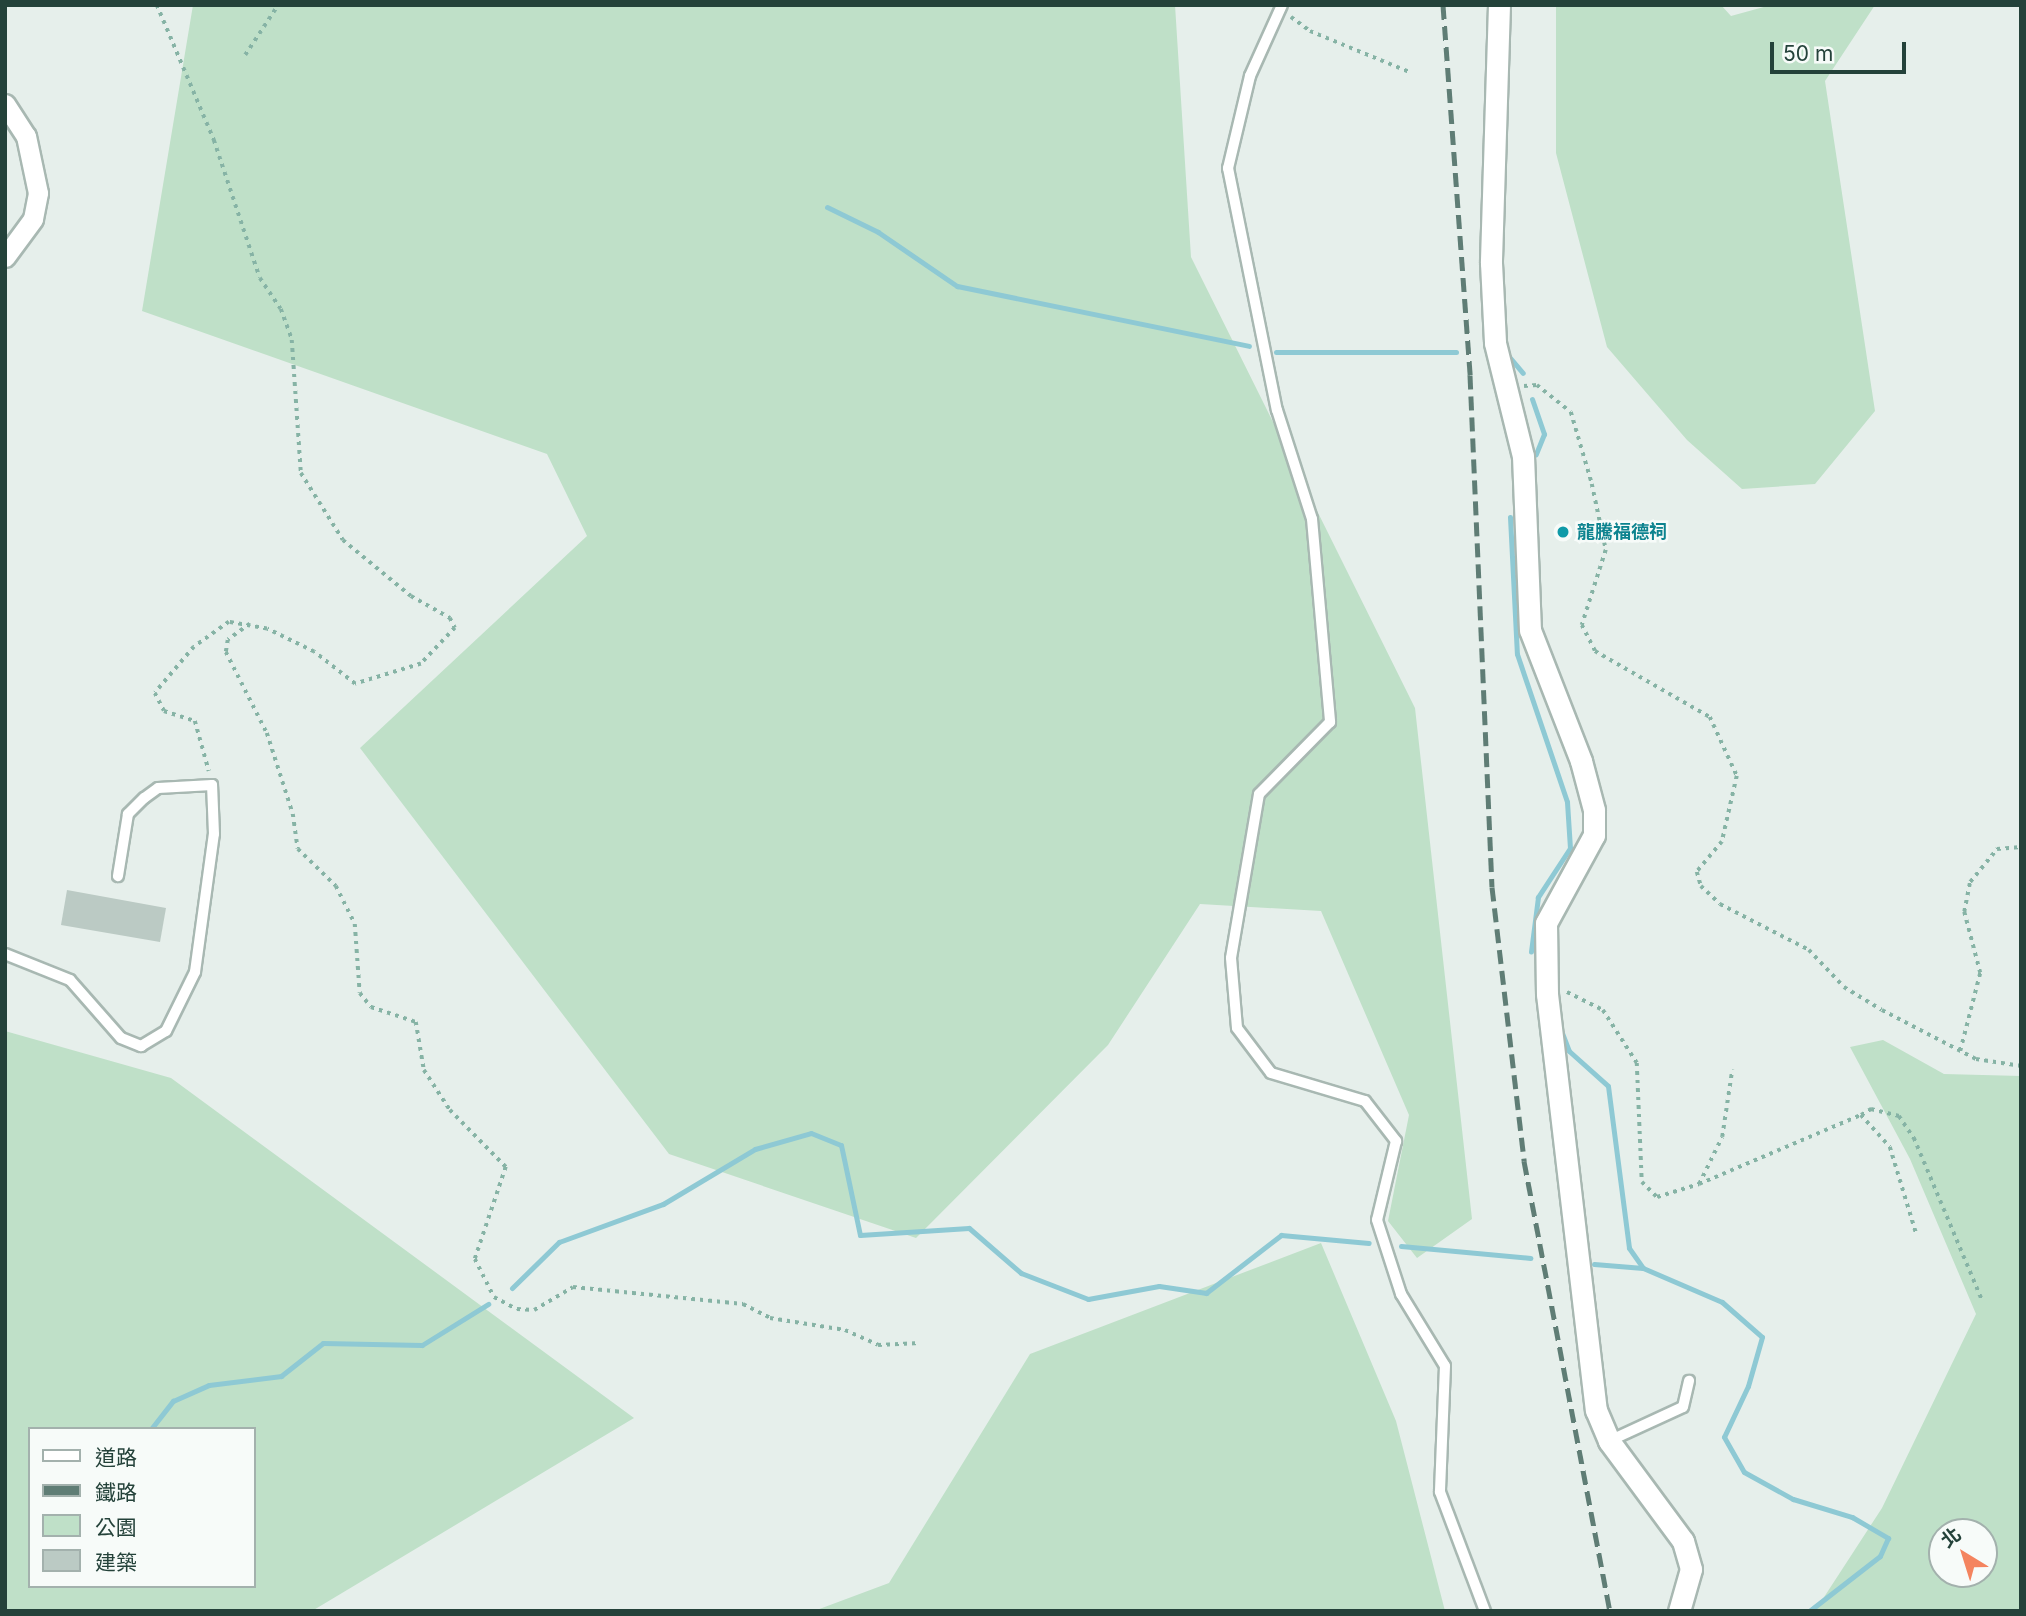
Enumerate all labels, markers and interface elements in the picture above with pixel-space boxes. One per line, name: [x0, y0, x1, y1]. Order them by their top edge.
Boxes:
scale bar: [1774, 28, 1910, 72]
text: 50 m: [1783, 41, 1833, 66]
place label: 龍騰福德祠: [1577, 521, 1667, 543]
marker: 龍騰福德祠: [1555, 524, 1571, 540]
legend: [28, 1427, 256, 1588]
text: 道路: [95, 1445, 137, 1470]
text: 鐵路: [95, 1480, 137, 1505]
text: 公園: [95, 1515, 137, 1540]
north arrow: [1928, 1518, 1998, 1588]
text: 北: [1936, 1523, 1966, 1553]
text: 建築: [95, 1550, 137, 1575]

